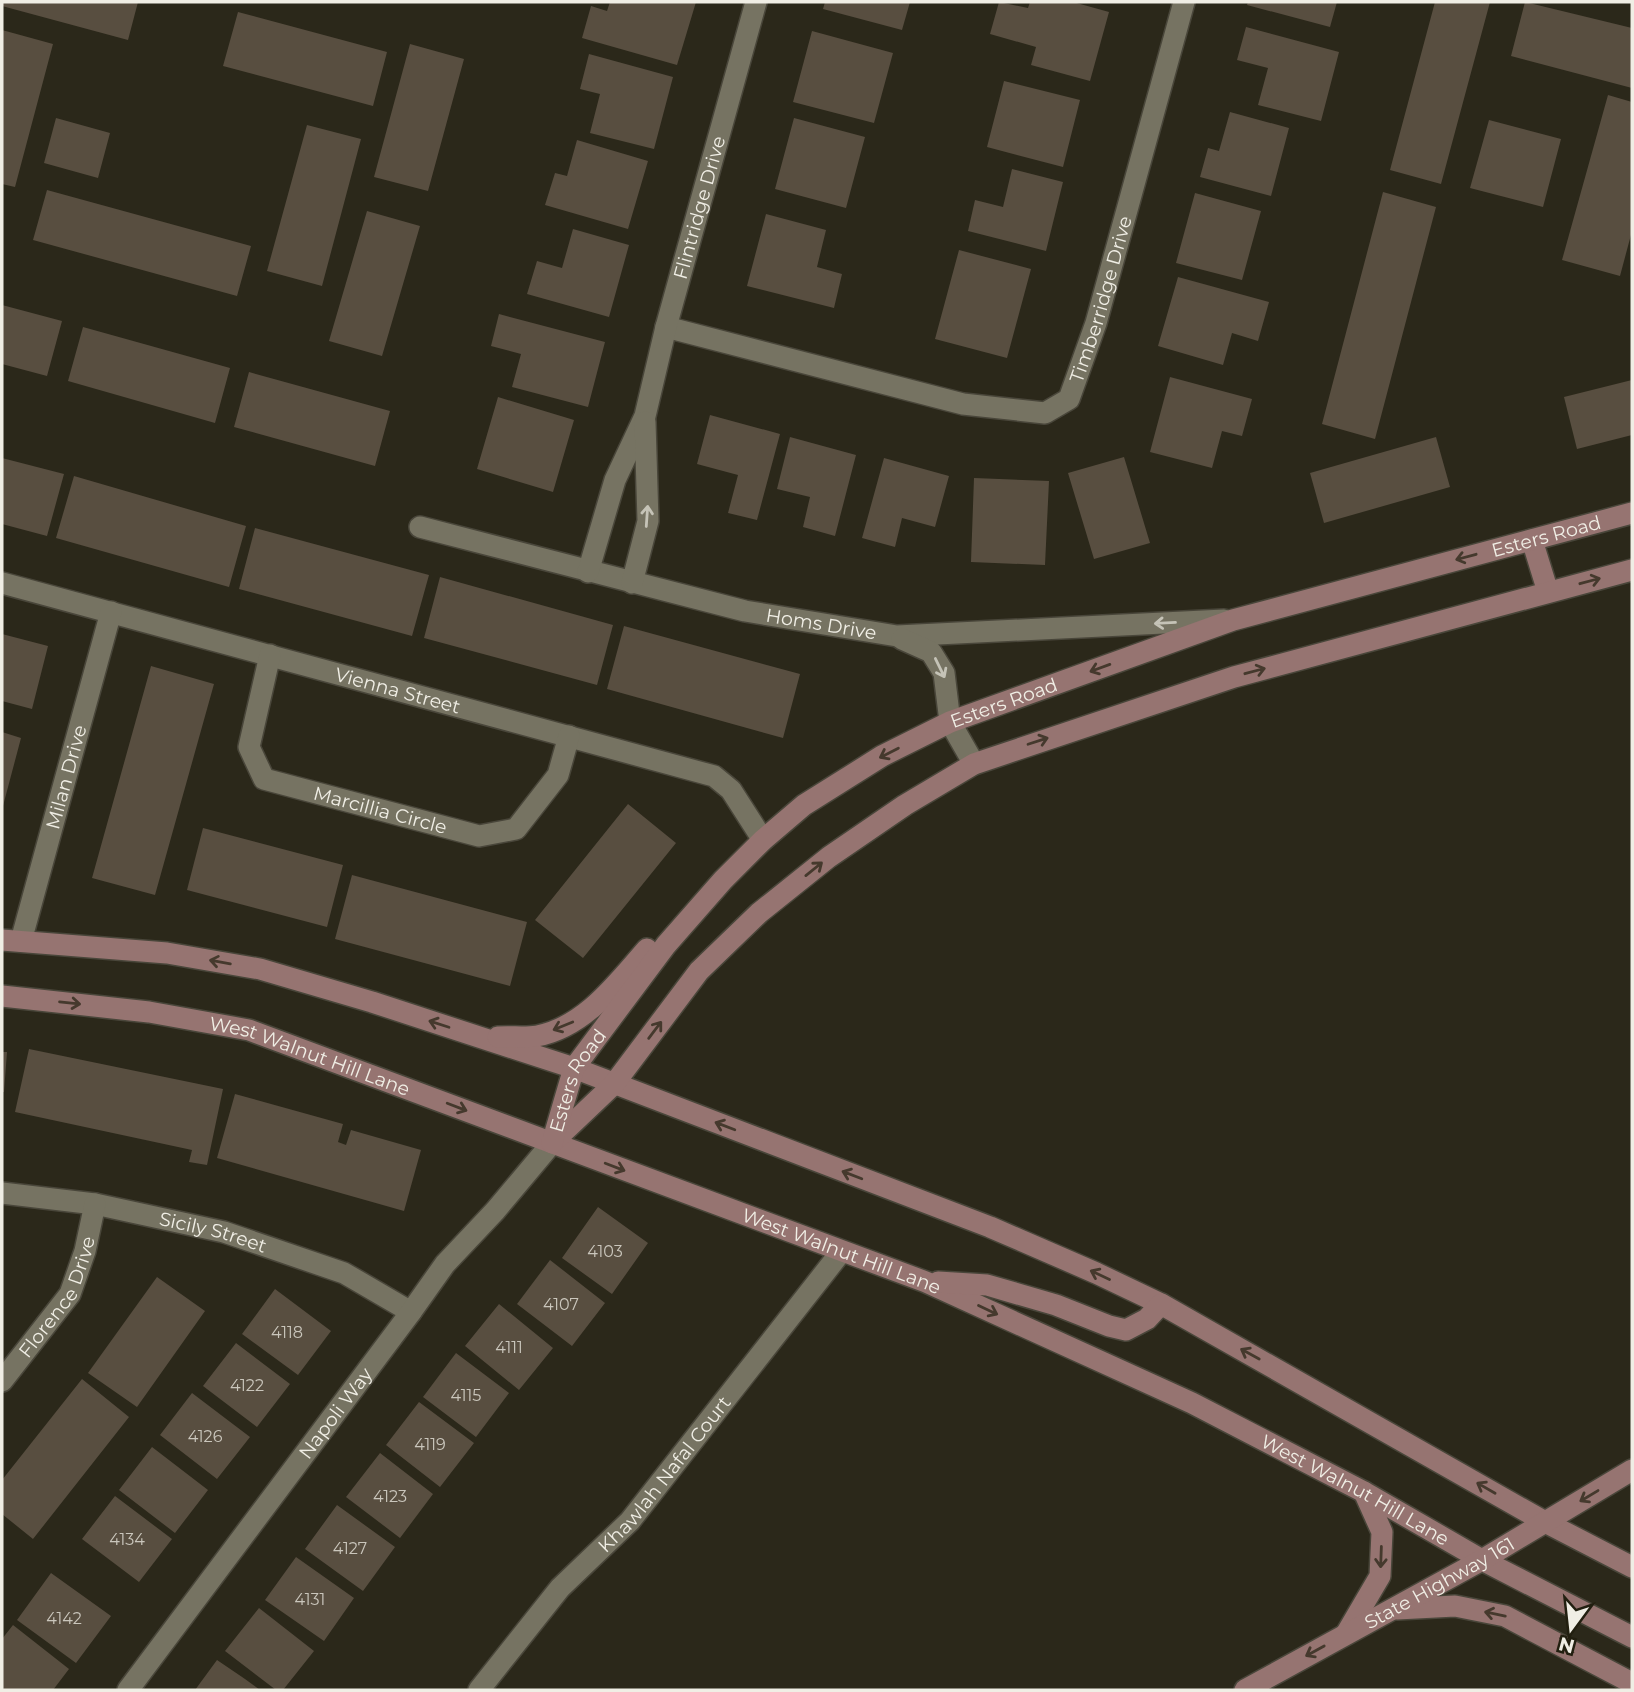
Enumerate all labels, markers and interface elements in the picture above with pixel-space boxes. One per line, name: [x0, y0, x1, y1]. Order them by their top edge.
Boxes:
street label: Flintridge Drive: [668, 133, 730, 282]
street label: Timberridge Drive: [1064, 213, 1136, 385]
one-way arrow: [641, 506, 654, 528]
street label: Esters Road: [1489, 510, 1603, 562]
one-way arrow: [1455, 552, 1477, 565]
one-way arrow: [1578, 574, 1601, 587]
street label: Homs Drive: [764, 603, 878, 644]
one-way arrow: [1154, 617, 1177, 630]
one-way arrow: [933, 657, 947, 678]
street label: Vienna Street: [332, 662, 463, 718]
one-way arrow: [1089, 663, 1111, 675]
one-way arrow: [1244, 664, 1266, 677]
street label: Esters Road: [947, 673, 1060, 732]
street label: Milan Drive: [41, 722, 91, 832]
one-way arrow: [1027, 734, 1049, 746]
one-way arrow: [879, 746, 900, 760]
street label: Marcillia Circle: [311, 781, 450, 839]
one-way arrow: [805, 861, 823, 877]
one-way arrow: [209, 955, 232, 968]
one-way arrow: [58, 997, 80, 1010]
street label: West Walnut Hill Lane: [208, 1012, 413, 1100]
one-way arrow: [428, 1016, 450, 1029]
one-way arrow: [552, 1020, 574, 1033]
one-way arrow: [647, 1021, 662, 1040]
street label: Esters Road: [544, 1024, 611, 1135]
one-way arrow: [446, 1102, 467, 1115]
one-way arrow: [715, 1119, 737, 1132]
one-way arrow: [604, 1162, 626, 1175]
one-way arrow: [842, 1167, 864, 1180]
street label: West Walnut Hill Lane: [739, 1203, 945, 1299]
street label: Sicily Street: [157, 1207, 270, 1257]
street label: Florence Drive: [13, 1234, 99, 1362]
house number: 4103: [587, 1242, 623, 1261]
one-way arrow: [1089, 1267, 1110, 1280]
house number: 4107: [543, 1295, 579, 1314]
one-way arrow: [977, 1304, 998, 1317]
house number: 4118: [271, 1323, 303, 1342]
house number: 4111: [495, 1338, 523, 1357]
one-way arrow: [1241, 1347, 1261, 1361]
street label: Napoli Way: [294, 1362, 377, 1463]
house number: 4122: [230, 1376, 264, 1395]
house number: 4115: [451, 1386, 481, 1405]
street label: Khawlah Nafal Court: [593, 1391, 735, 1557]
house number: 4126: [188, 1427, 223, 1446]
street label: West Walnut Hill Lane: [1257, 1429, 1454, 1550]
house number: 4119: [414, 1435, 446, 1454]
one-way arrow: [1476, 1481, 1497, 1494]
house number: 4123: [373, 1487, 407, 1506]
one-way arrow: [1579, 1489, 1599, 1503]
house number: 4134: [109, 1530, 145, 1549]
street label: State Highway 161: [1360, 1532, 1519, 1634]
house number: 4127: [333, 1539, 367, 1558]
one-way arrow: [1375, 1545, 1388, 1568]
house number: 4131: [295, 1590, 325, 1609]
north arrow: [1536, 1594, 1606, 1664]
one-way arrow: [1484, 1607, 1507, 1620]
house number: 4142: [46, 1609, 82, 1628]
text: N: [1556, 1632, 1577, 1658]
one-way arrow: [1306, 1644, 1326, 1658]

